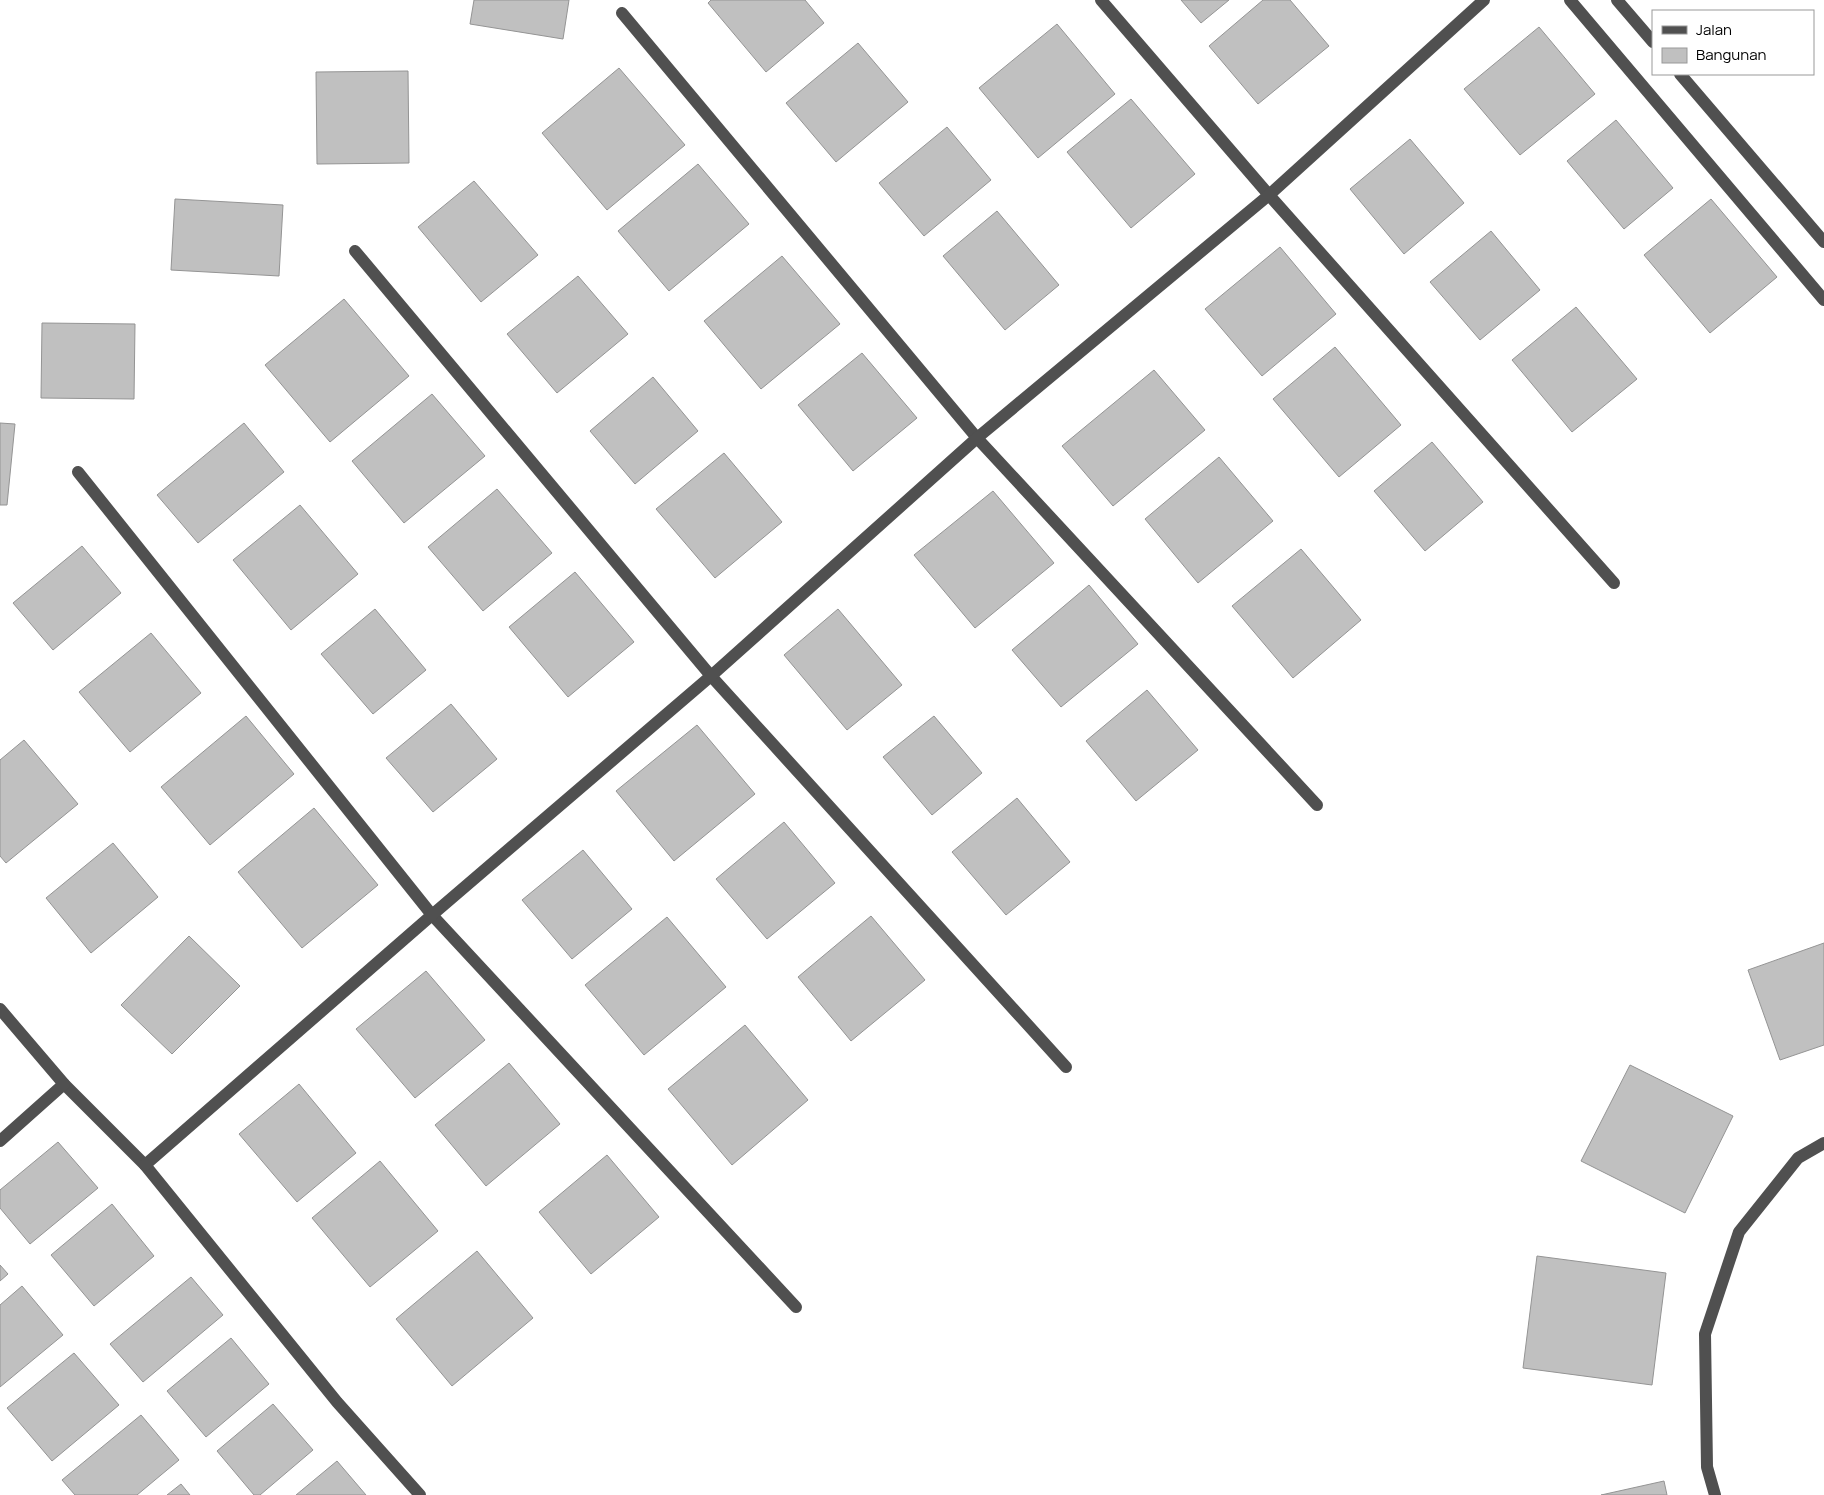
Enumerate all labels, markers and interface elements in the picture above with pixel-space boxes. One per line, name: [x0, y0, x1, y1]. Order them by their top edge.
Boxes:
legend: [1652, 10, 1814, 75]
text: Jalan: [1696, 19, 1732, 40]
text: Bangunan: [1696, 44, 1766, 65]

